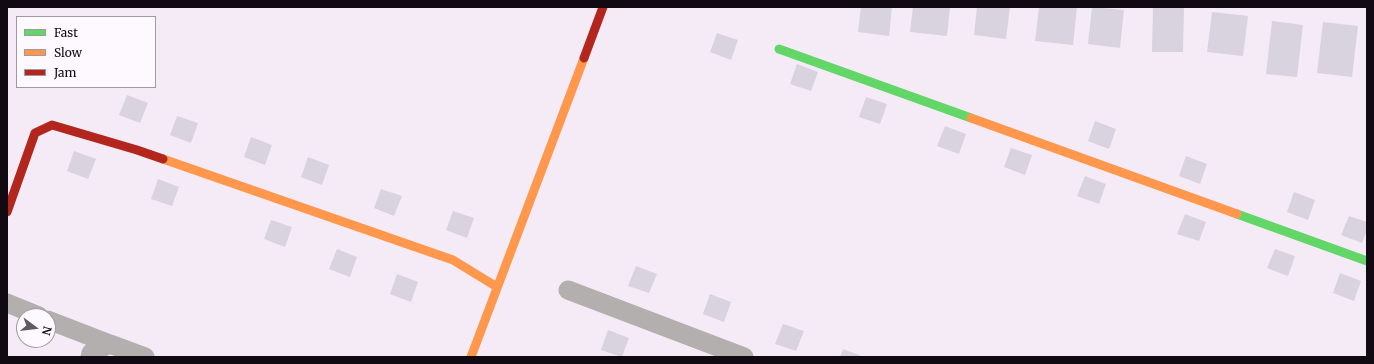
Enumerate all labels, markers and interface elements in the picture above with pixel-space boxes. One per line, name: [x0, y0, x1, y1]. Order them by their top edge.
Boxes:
legend: [16, 16, 156, 88]
text: Fast: [54, 25, 78, 40]
text: Slow: [54, 45, 82, 60]
text: Jam: [54, 65, 76, 80]
north arrow: [16, 308, 56, 348]
text: N: [39, 325, 55, 337]

